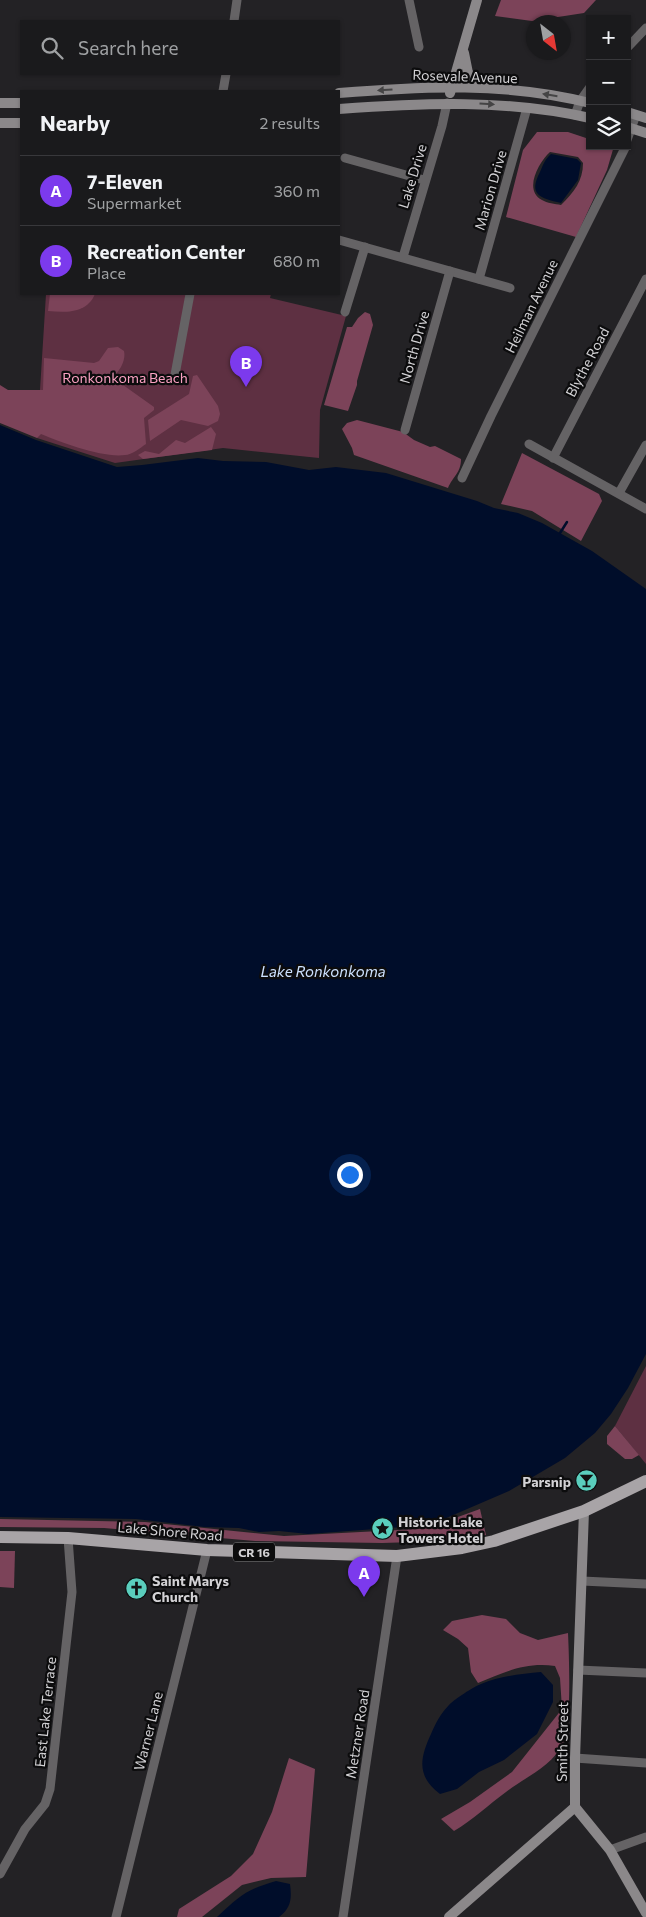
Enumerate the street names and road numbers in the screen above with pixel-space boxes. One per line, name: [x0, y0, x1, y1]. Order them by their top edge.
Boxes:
street label: Rosevale Avenue: [412, 66, 518, 86]
street label: Lake Drive: [394, 142, 430, 210]
street label: Marion Drive: [470, 148, 510, 232]
street label: Heilman Avenue: [501, 256, 561, 356]
street label: North Drive: [396, 309, 432, 385]
street label: Blythe Road: [562, 324, 612, 400]
street label: Lake Shore Road: [117, 1518, 223, 1544]
road number: CR 16: [233, 1542, 275, 1561]
street label: East Lake Terrace: [31, 1656, 59, 1768]
street label: Metzner Road: [342, 1688, 372, 1780]
street label: Warner Lane: [130, 1690, 166, 1772]
street label: Smith Street: [553, 1702, 571, 1782]

